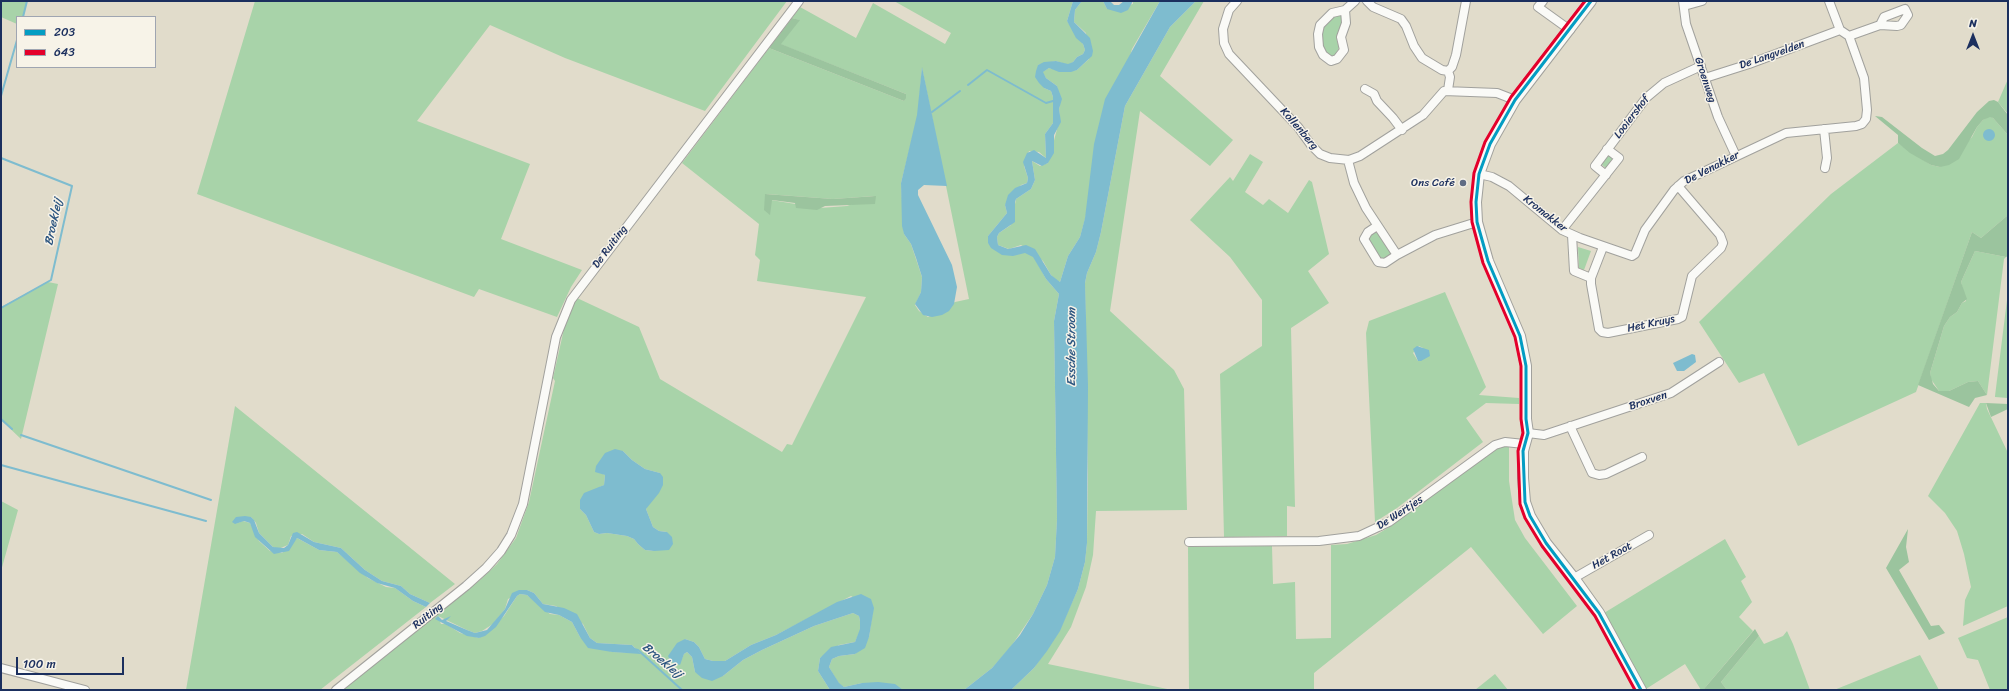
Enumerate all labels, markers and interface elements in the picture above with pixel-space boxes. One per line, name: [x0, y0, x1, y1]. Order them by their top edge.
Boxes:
text: N: [1969, 14, 1977, 33]
legend: [16, 16, 156, 68]
north arrow: [1953, 16, 1993, 56]
text: 203: [54, 21, 75, 43]
street label: De Langvelden: [1738, 38, 1806, 72]
text: 643: [54, 41, 75, 63]
street label: Groenweg: [1691, 56, 1719, 104]
street label: Looiershof: [1611, 93, 1653, 141]
street label: Kollenberg: [1277, 105, 1321, 153]
street label: De Venakker: [1683, 149, 1741, 187]
place label: Ons Café: [1411, 176, 1455, 190]
marker: Ons Café: [1458, 178, 1468, 188]
street label: Kromakker: [1520, 193, 1570, 235]
water label: Broekleij: [42, 197, 66, 247]
street label: De Ruiting: [590, 223, 630, 271]
water label: Essche Stroom: [1065, 308, 1079, 386]
street label: Het Kruys: [1626, 313, 1676, 335]
street label: Broxven: [1627, 389, 1669, 413]
street label: De Wertjes: [1374, 493, 1426, 533]
street label: Het Root: [1590, 540, 1634, 572]
street label: Ruiting: [410, 600, 446, 632]
water label: Broekleij: [639, 640, 685, 682]
scale bar: [18, 649, 126, 675]
text: 100 m: [23, 653, 56, 675]

